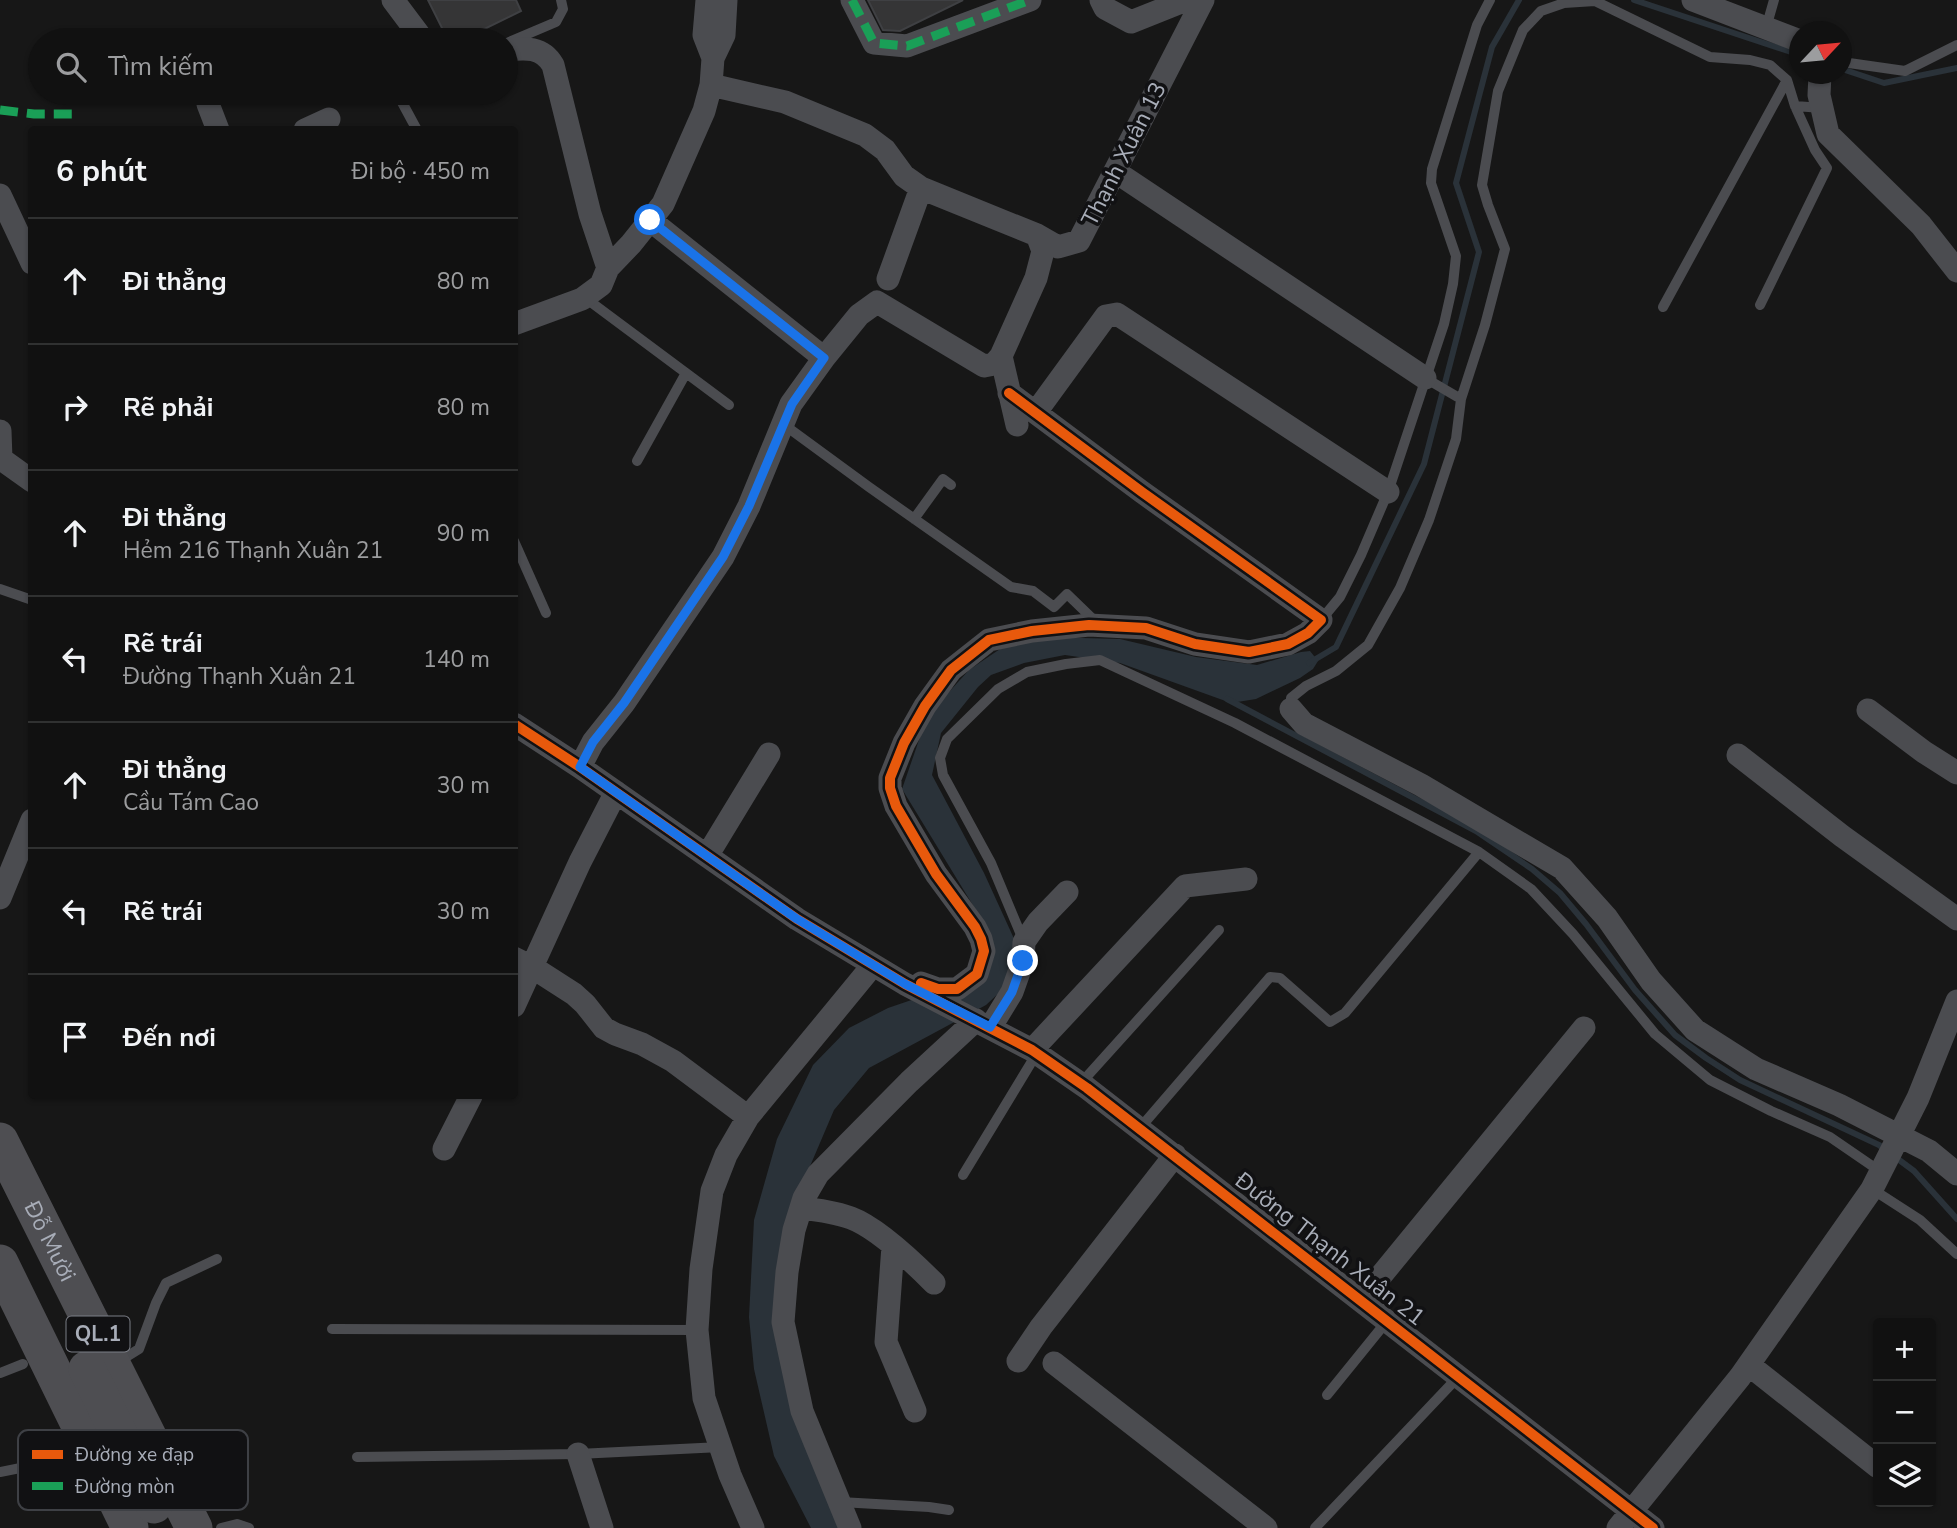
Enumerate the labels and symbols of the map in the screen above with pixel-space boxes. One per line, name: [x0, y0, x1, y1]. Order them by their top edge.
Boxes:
north arrow: [1789, 21, 1852, 84]
street label: Thạnh Xuân 13: [1074, 77, 1174, 231]
route start: [634, 204, 665, 235]
route end: [1007, 945, 1038, 976]
street label: Đường Thạnh Xuân 21: [1228, 1164, 1431, 1333]
street label: Đỗ Mười: [17, 1195, 83, 1287]
road number: QL.1: [66, 1316, 130, 1352]
legend: [18, 1430, 248, 1510]
text: Đường xe đạp: [74, 1442, 194, 1468]
text: Đường mòn: [74, 1474, 175, 1500]

